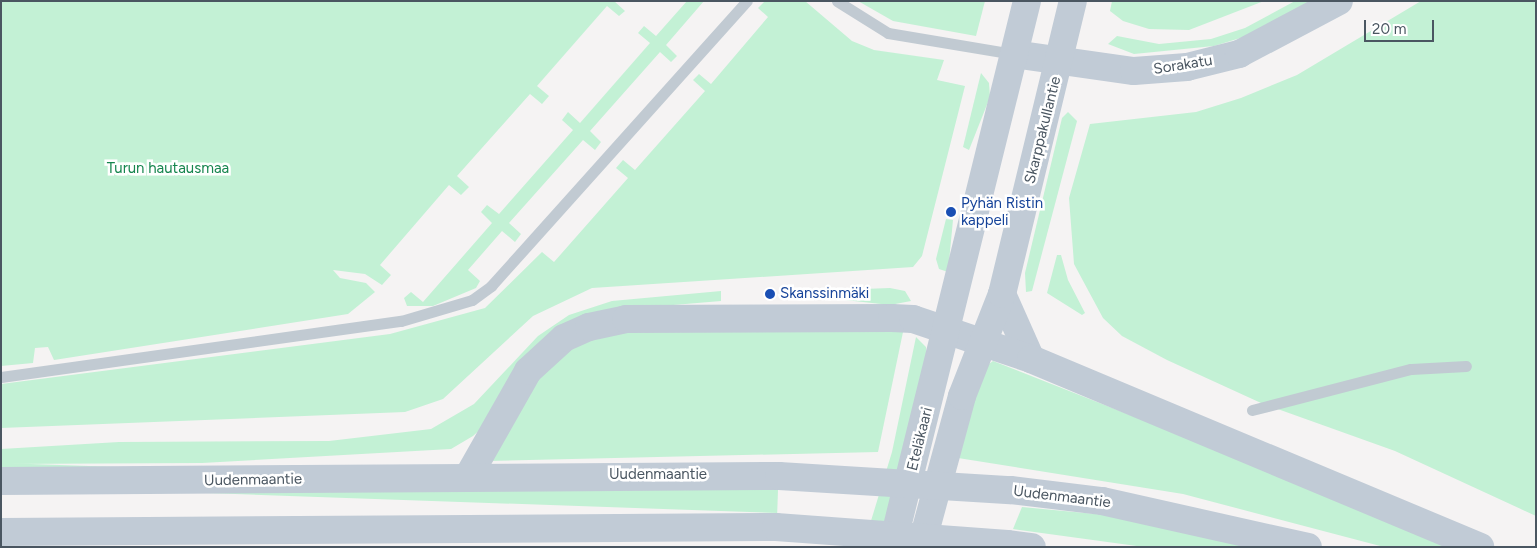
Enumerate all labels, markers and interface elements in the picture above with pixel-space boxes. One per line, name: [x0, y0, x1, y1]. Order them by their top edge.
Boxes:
scale bar: [1367, 10, 1437, 42]
text: 20 m: [1372, 20, 1406, 38]
street label: Sorakatu: [1152, 51, 1214, 79]
street label: Skarppakullantie: [1021, 74, 1065, 186]
park label: Turun hautausmaa: [107, 160, 229, 178]
place label: Pyhän Ristin kappeli: [961, 194, 1043, 229]
marker: Pyhän Ristin kappeli: [945, 206, 957, 218]
place label: Skanssinmäki: [780, 285, 869, 303]
marker: Skanssinmäki: [764, 288, 776, 300]
street label: Eteläkaari: [903, 405, 937, 473]
street label: Uudenmaantie: [609, 466, 707, 484]
street label: Uudenmaantie: [204, 470, 302, 490]
street label: Uudenmaantie: [1012, 482, 1112, 512]

